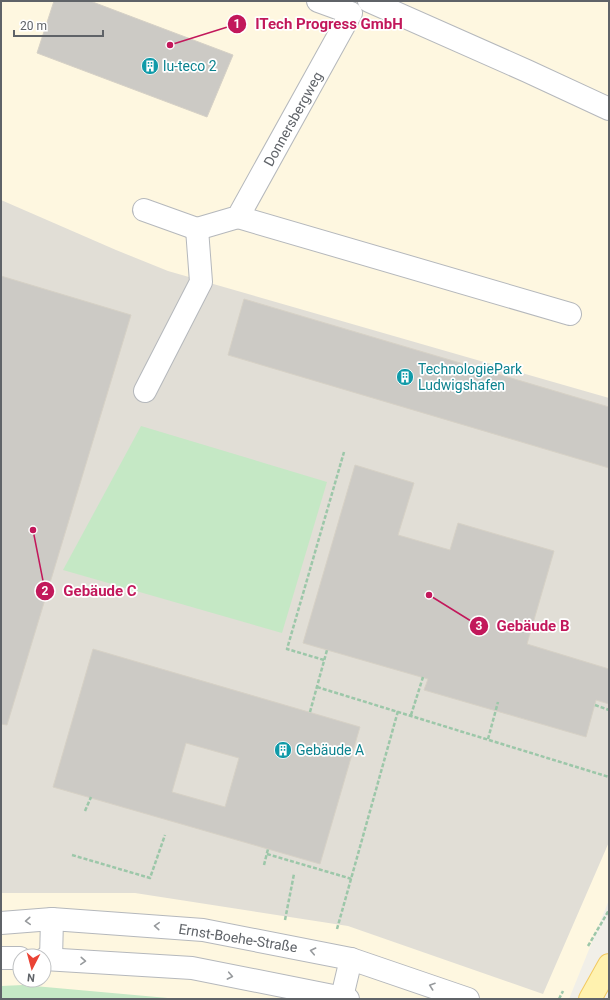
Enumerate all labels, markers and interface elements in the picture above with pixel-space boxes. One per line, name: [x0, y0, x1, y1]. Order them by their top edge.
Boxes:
callout: ITech Progress GmbH: [227, 10, 411, 37]
scale bar: [14, 12, 103, 38]
text: ITech Progress GmbH: [255, 15, 403, 33]
text: 1: [234, 17, 240, 31]
text: 20 m: [20, 19, 47, 33]
building icon: lu-teco 2: [140, 56, 160, 76]
place label: lu-teco 2: [163, 58, 217, 74]
street label: Donnersbergweg: [260, 69, 326, 169]
place label: TechnologiePark Ludwigshafen: [418, 361, 523, 393]
building icon: TechnologiePark Ludwigshafen: [395, 367, 415, 387]
callout: Gebäude C: [35, 577, 145, 604]
text: Gebäude C: [63, 582, 137, 600]
text: 2: [42, 584, 49, 598]
callout: Gebäude B: [469, 612, 578, 639]
text: Gebäude B: [496, 617, 570, 635]
text: 3: [476, 619, 483, 633]
building icon: Gebäude A: [273, 740, 293, 760]
place label: Gebäude A: [296, 742, 364, 758]
one-way arrow: [25, 916, 31, 925]
street label: Ernst-Boehe-Straße: [177, 921, 299, 955]
one-way arrow: [154, 922, 160, 931]
one-way arrow: [310, 947, 316, 955]
north arrow: [12, 948, 52, 988]
one-way arrow: [80, 957, 86, 966]
text: N: [26, 971, 36, 984]
one-way arrow: [227, 971, 233, 979]
one-way arrow: [428, 982, 435, 991]

